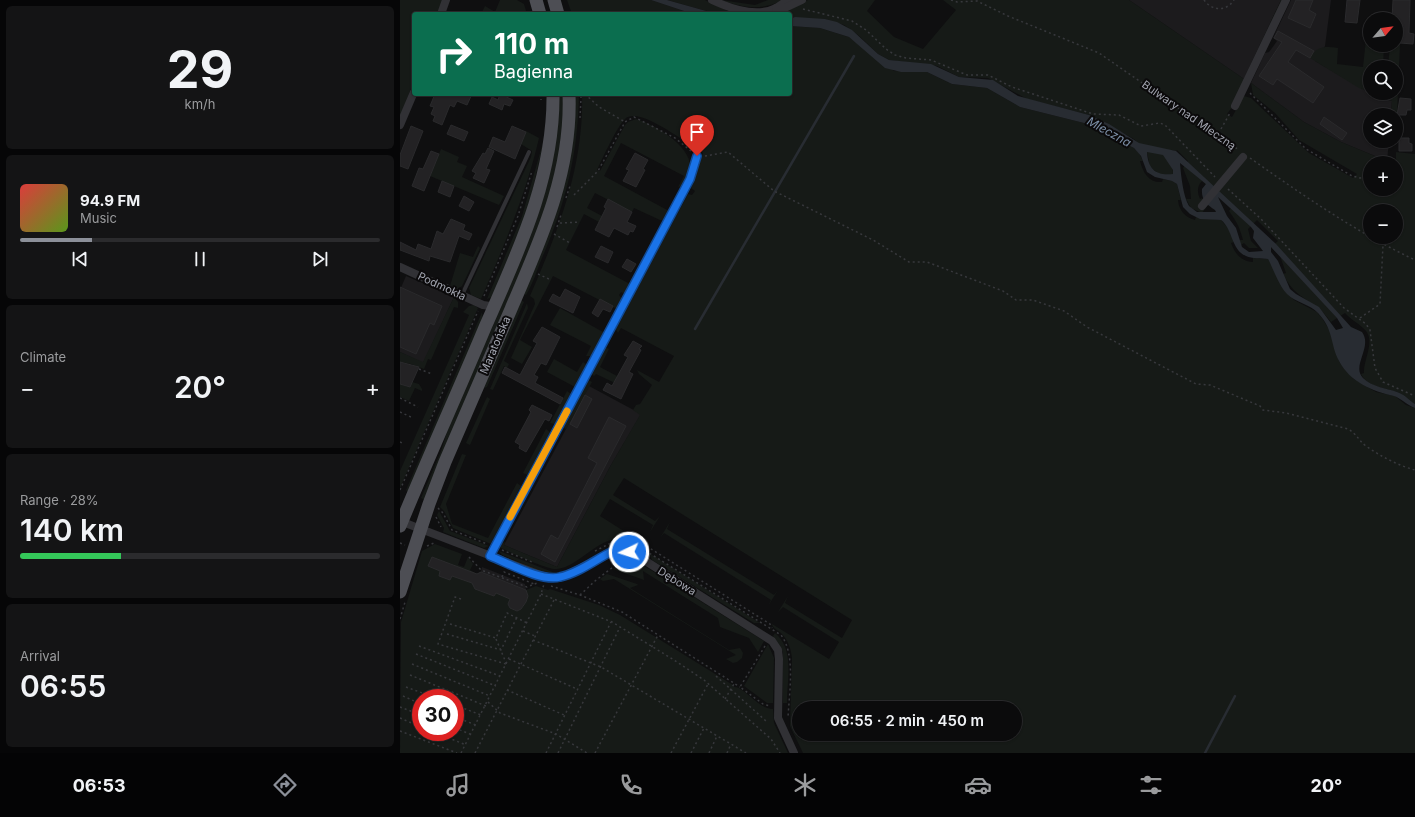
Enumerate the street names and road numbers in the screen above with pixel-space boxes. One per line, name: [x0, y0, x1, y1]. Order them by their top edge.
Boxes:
street label: Bulwary nad Mleczną: [1139, 77, 1239, 153]
street label: Podmokła: [416, 269, 468, 303]
street label: Maratońska: [477, 314, 513, 376]
street label: Dębowa: [655, 564, 699, 598]

